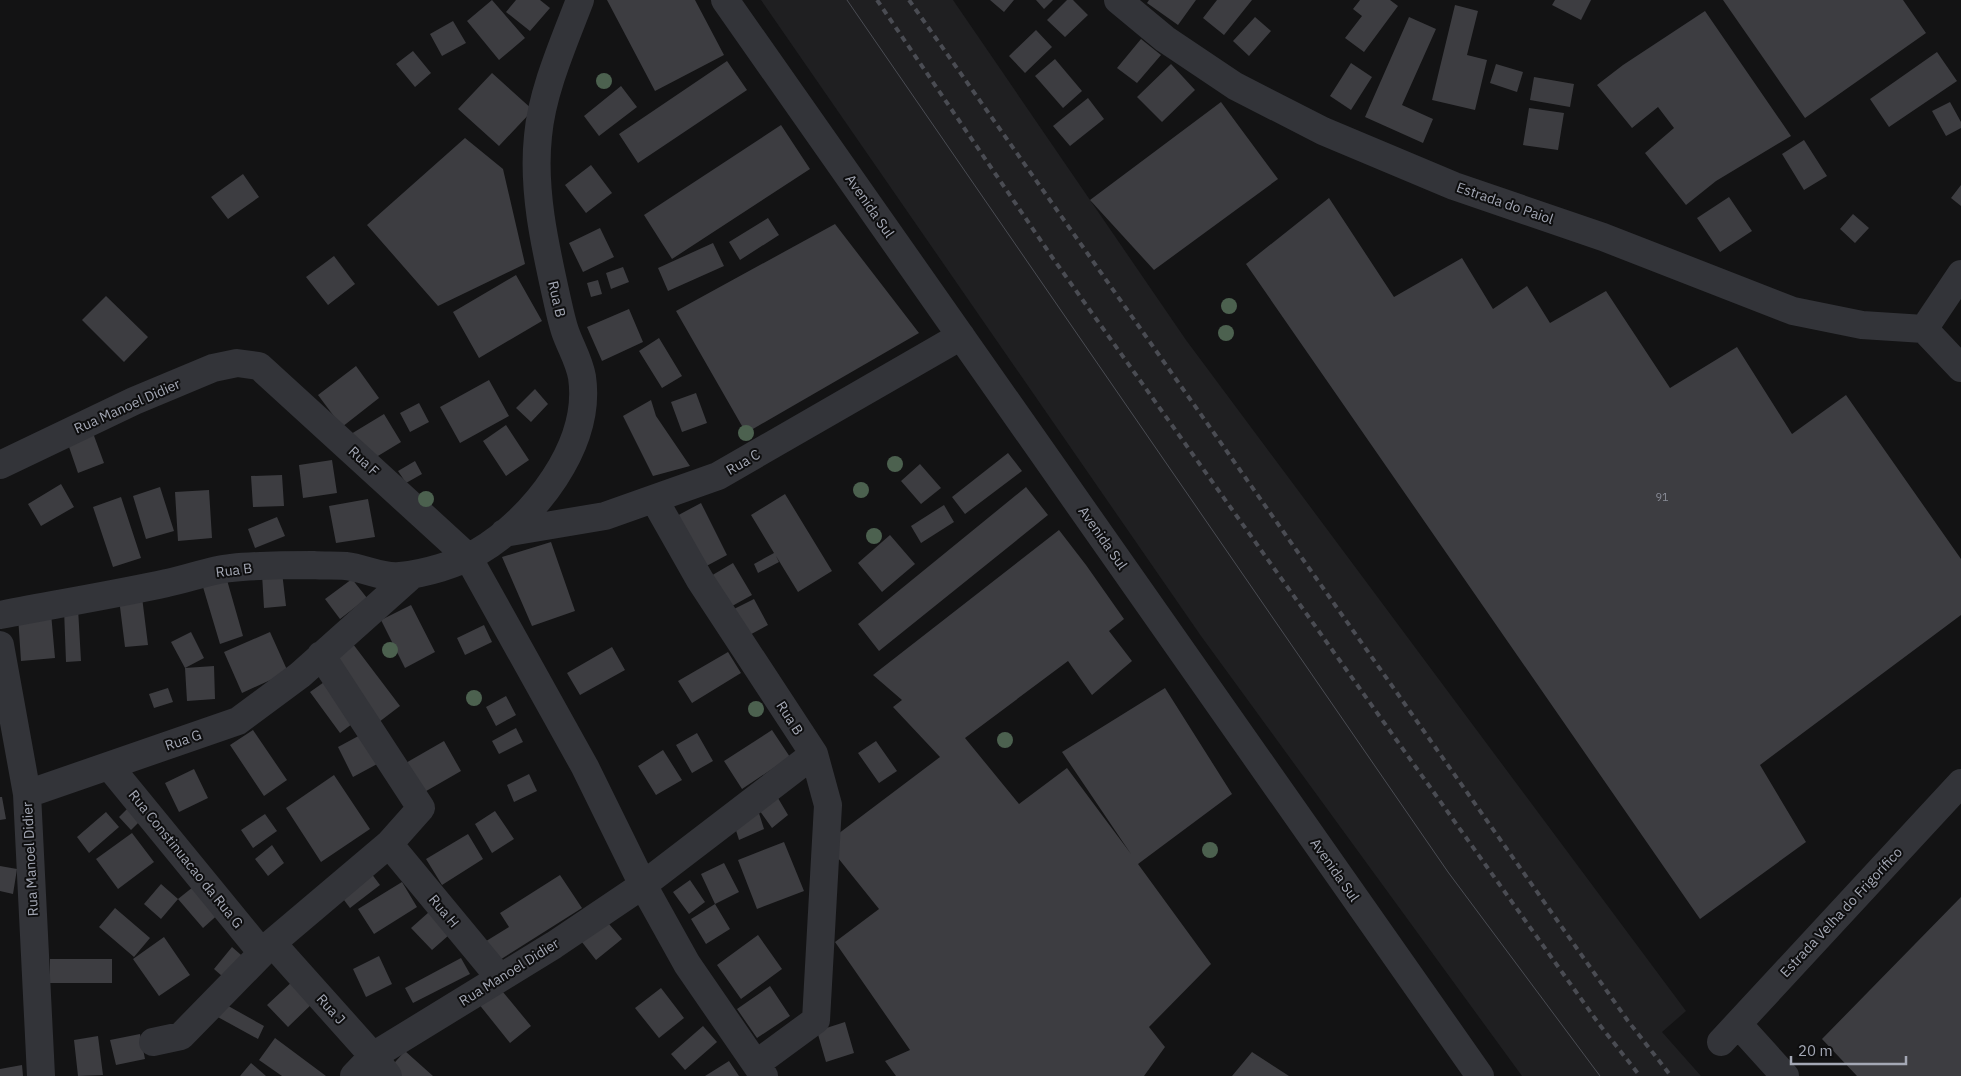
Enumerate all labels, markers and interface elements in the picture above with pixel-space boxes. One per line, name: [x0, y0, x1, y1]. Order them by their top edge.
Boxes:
street label: Avenida Sul: [842, 171, 899, 241]
street label: Estrada do Paiol: [1454, 178, 1556, 228]
street label: Rua B: [544, 279, 570, 319]
street label: Rua Manoel Didier: [71, 374, 183, 438]
street label: Rua F: [345, 442, 383, 480]
street label: Rua C: [723, 445, 764, 479]
house number: 91: [1655, 490, 1669, 504]
street label: Avenida Sul: [1075, 503, 1132, 573]
street label: Rua B: [215, 559, 253, 581]
street label: Rua B: [772, 698, 808, 738]
street label: Rua G: [162, 725, 204, 755]
street label: Rua Constinuacao da Rua G: [125, 786, 247, 932]
street label: Rua Manoel Didier: [18, 801, 42, 917]
street label: Avenida Sul: [1307, 835, 1364, 905]
street label: Estrada Velha do Frigorífico: [1776, 843, 1906, 981]
street label: Rua H: [425, 891, 463, 931]
street label: Rua Manoel Didier: [456, 934, 562, 1010]
street label: Rua J: [313, 990, 349, 1028]
scale bar: [1791, 1034, 1906, 1066]
text: 20 m: [1798, 1041, 1833, 1060]

